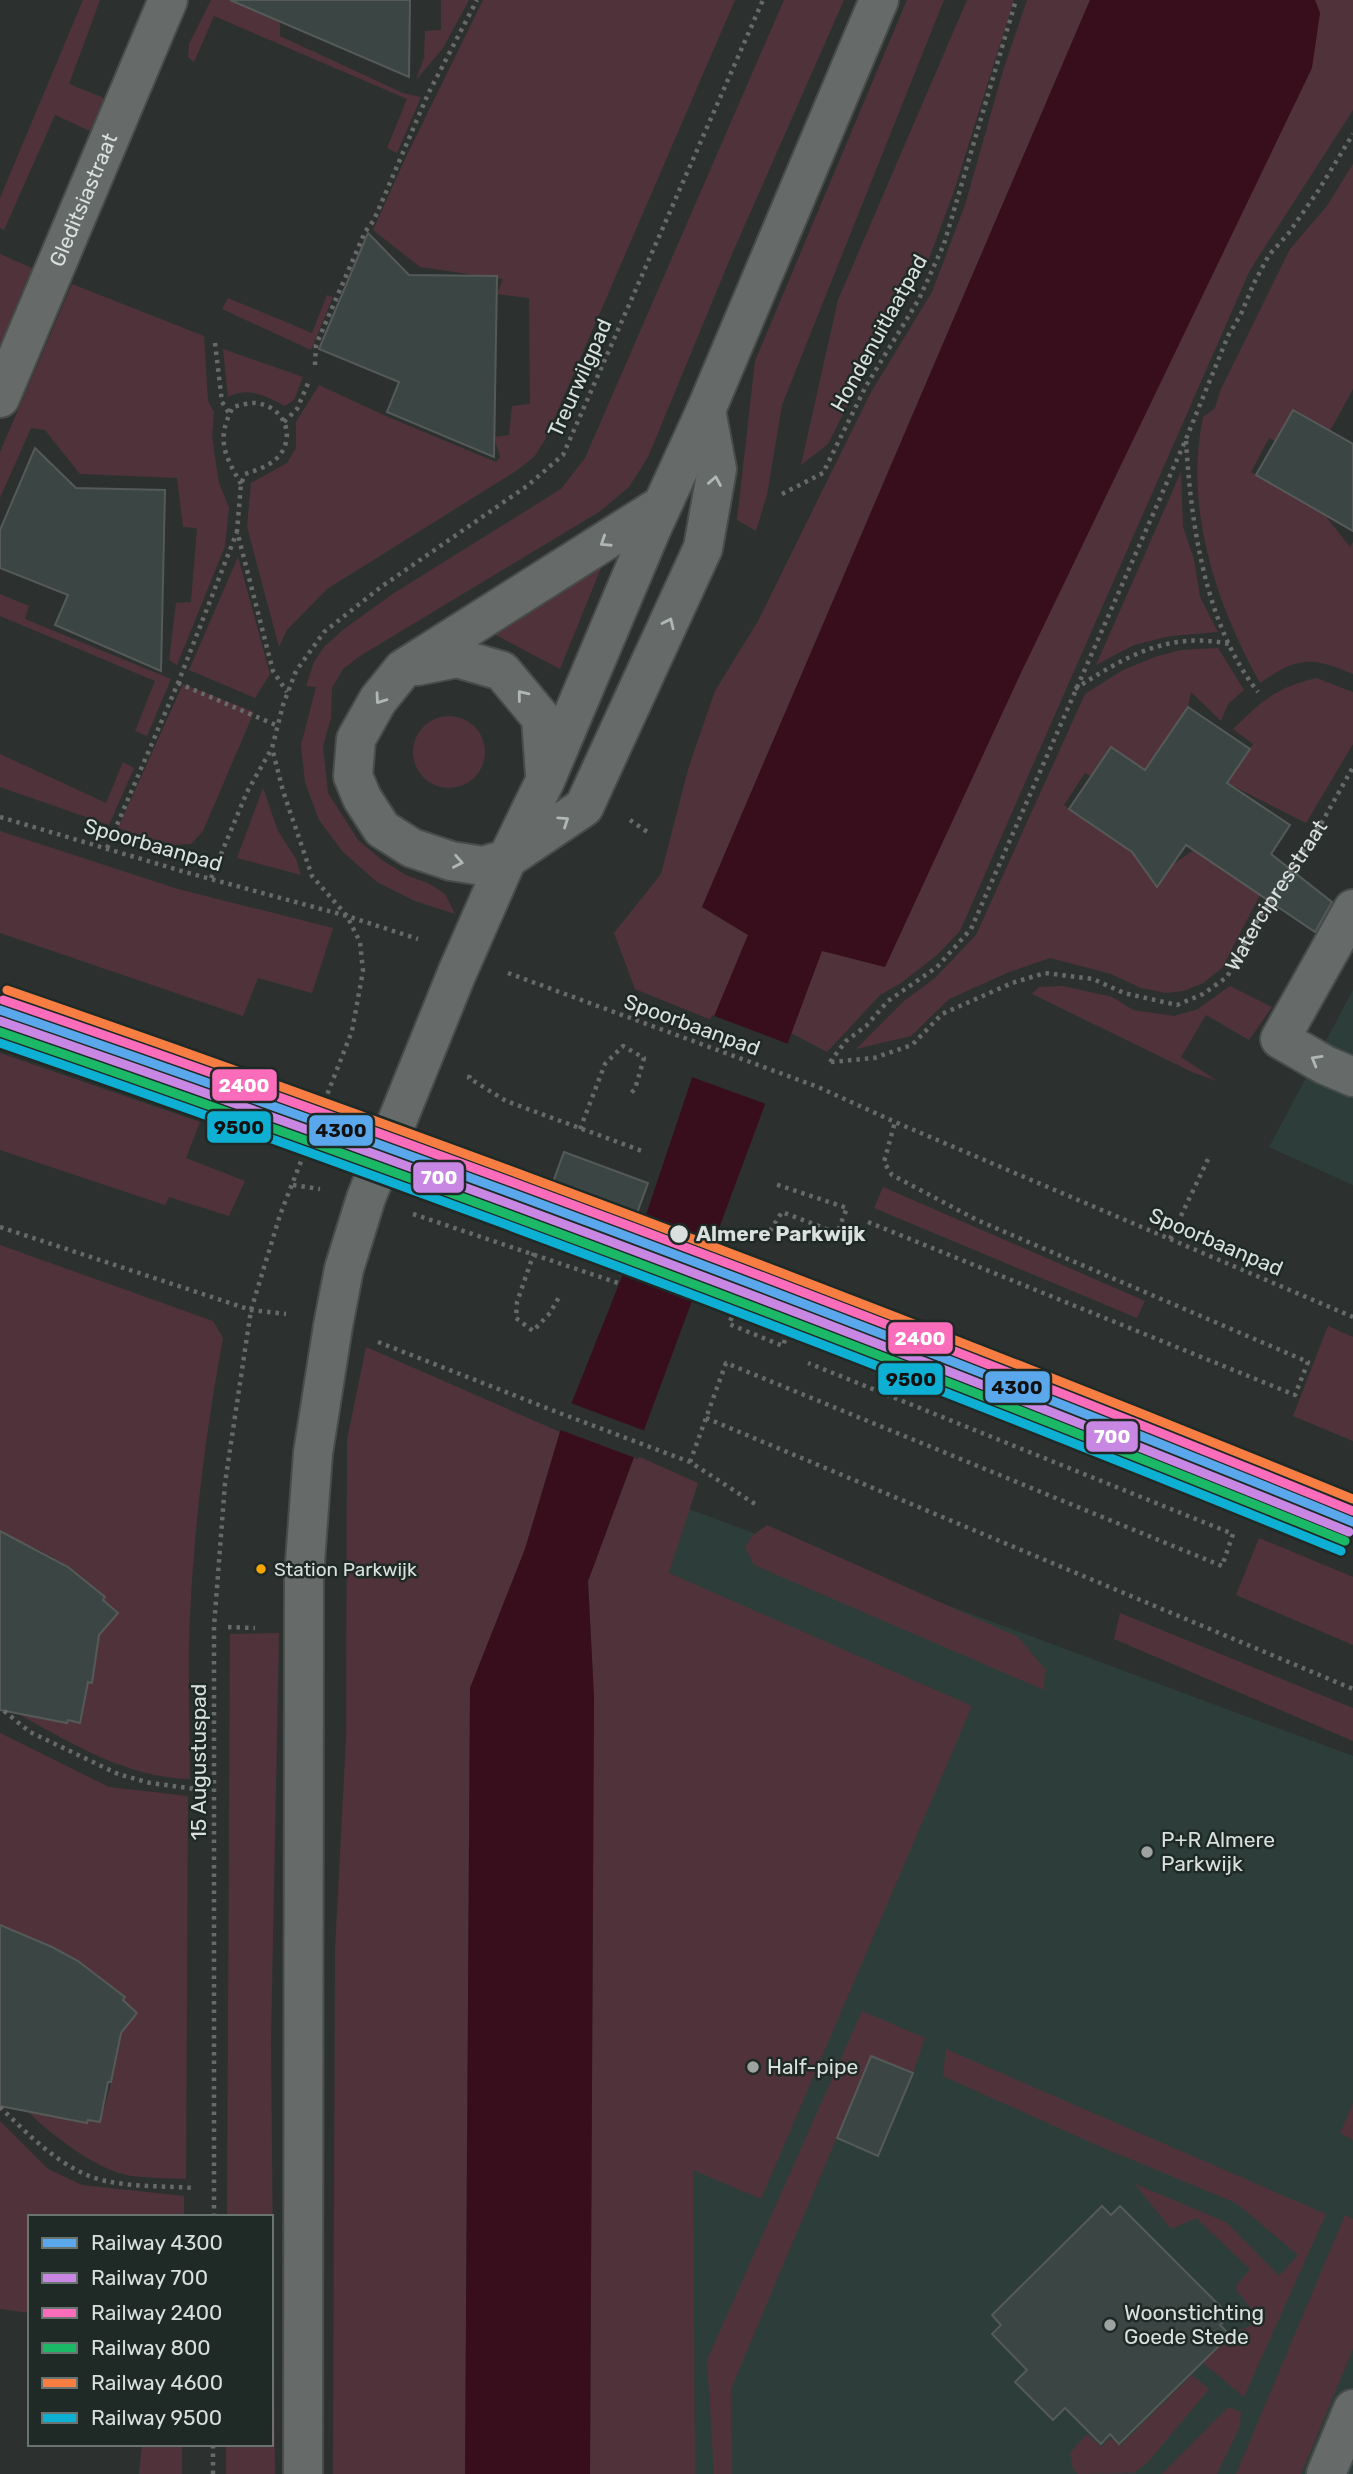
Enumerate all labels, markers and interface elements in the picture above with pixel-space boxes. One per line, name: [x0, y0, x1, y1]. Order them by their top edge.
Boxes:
street label: Gleditsiastraat: [44, 129, 122, 270]
street label: Hondenuitlaatpad: [825, 250, 932, 416]
street label: Treurwilgpad: [542, 315, 617, 441]
one-way arrow: [707, 475, 722, 487]
one-way arrow: [600, 534, 613, 547]
one-way arrow: [660, 618, 674, 630]
one-way arrow: [518, 690, 530, 703]
one-way arrow: [376, 691, 388, 704]
street label: Spoorbaanpad: [81, 813, 225, 876]
street label: Watercipresstraat: [1220, 815, 1332, 975]
one-way arrow: [556, 817, 569, 829]
one-way arrow: [452, 853, 464, 868]
street label: Spoorbaanpad: [621, 988, 763, 1061]
one-way arrow: [1310, 1055, 1323, 1068]
line badge: 2400: [211, 1068, 278, 1102]
text: 2400: [218, 1074, 270, 1097]
line badge: 9500: [206, 1110, 272, 1144]
line badge: 4300: [308, 1114, 374, 1147]
text: 9500: [214, 1116, 264, 1139]
text: 4300: [315, 1119, 367, 1142]
line badge: 700: [412, 1161, 465, 1194]
text: 700: [421, 1166, 457, 1189]
street label: Spoorbaanpad: [1146, 1202, 1287, 1281]
place label: Almere Parkwijk: [696, 1221, 866, 1246]
marker: Almere Parkwijk: [668, 1223, 690, 1245]
line badge: 2400: [887, 1321, 954, 1355]
text: 2400: [894, 1327, 946, 1350]
line badge: 9500: [877, 1362, 944, 1396]
text: 9500: [886, 1368, 936, 1391]
line badge: 4300: [984, 1370, 1051, 1404]
text: 4300: [991, 1376, 1043, 1399]
line badge: 700: [1085, 1420, 1139, 1453]
text: 700: [1094, 1425, 1130, 1448]
place label: Station Parkwijk: [274, 1558, 417, 1581]
marker: Station Parkwijk: [254, 1562, 268, 1576]
street label: 15 Augustuspad: [186, 1684, 211, 1840]
place label: P+R Almere Parkwijk: [1161, 1827, 1275, 1876]
marker: P+R Almere Parkwijk: [1139, 1844, 1155, 1860]
place label: Half-pipe: [767, 2054, 858, 2079]
marker: Half-pipe: [745, 2059, 761, 2075]
legend: [28, 2215, 273, 2446]
text: Railway 4300: [91, 2230, 223, 2255]
text: Railway 700: [91, 2265, 208, 2290]
text: Railway 2400: [91, 2300, 222, 2325]
place label: Woonstichting Goede Stede: [1124, 2300, 1264, 2349]
marker: Woonstichting Goede Stede: [1102, 2317, 1118, 2333]
text: Railway 800: [91, 2335, 211, 2360]
text: Railway 4600: [91, 2370, 223, 2395]
text: Railway 9500: [91, 2405, 222, 2430]

